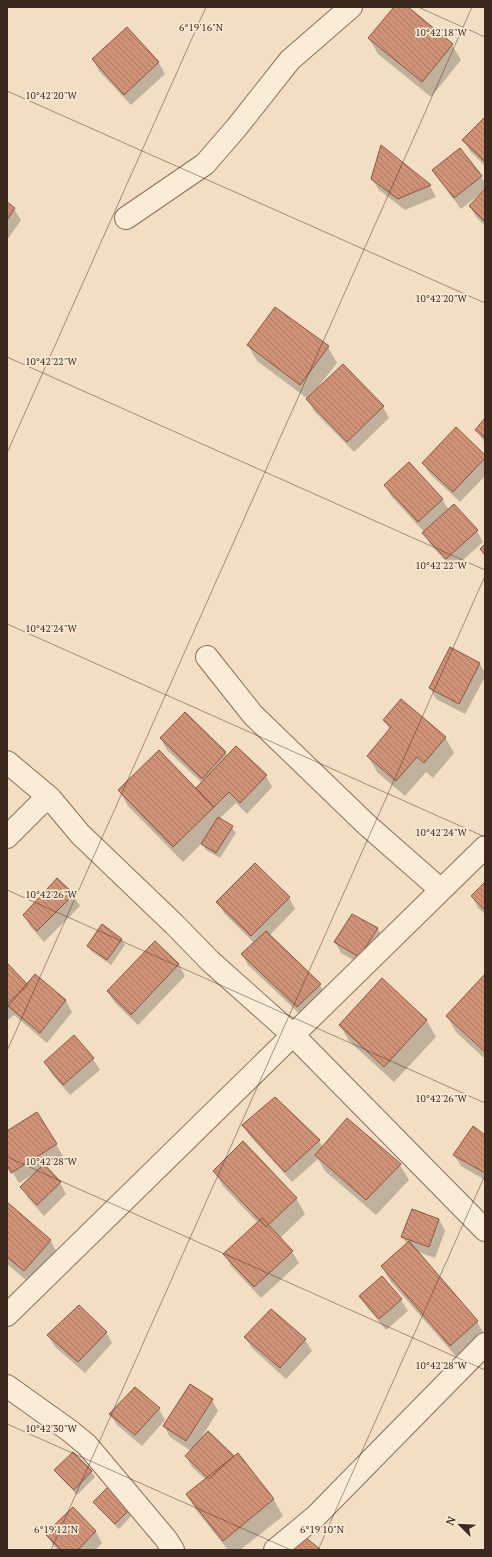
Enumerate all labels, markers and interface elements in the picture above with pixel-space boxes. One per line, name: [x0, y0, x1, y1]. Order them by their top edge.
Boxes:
text: 6°19'16"N: [179, 21, 224, 34]
text: 10°42'18"W: [415, 26, 467, 39]
text: 10°42'20"W: [25, 89, 77, 102]
text: 10°42'20"W: [415, 292, 467, 305]
text: 10°42'22"W: [25, 355, 77, 368]
text: 10°42'22"W: [415, 559, 467, 572]
text: 10°42'24"W: [25, 622, 77, 635]
text: 10°42'24"W: [415, 826, 467, 839]
text: 10°42'26"W: [25, 888, 77, 901]
text: 10°42'26"W: [415, 1092, 467, 1105]
text: 10°42'28"W: [25, 1155, 77, 1168]
text: 10°42'28"W: [415, 1359, 467, 1372]
text: 10°42'30"W: [25, 1422, 77, 1435]
north arrow: [440, 1505, 480, 1545]
text: N: [443, 1514, 459, 1528]
text: 6°19'12"N: [34, 1523, 79, 1536]
text: 6°19'10"N: [300, 1523, 345, 1536]

